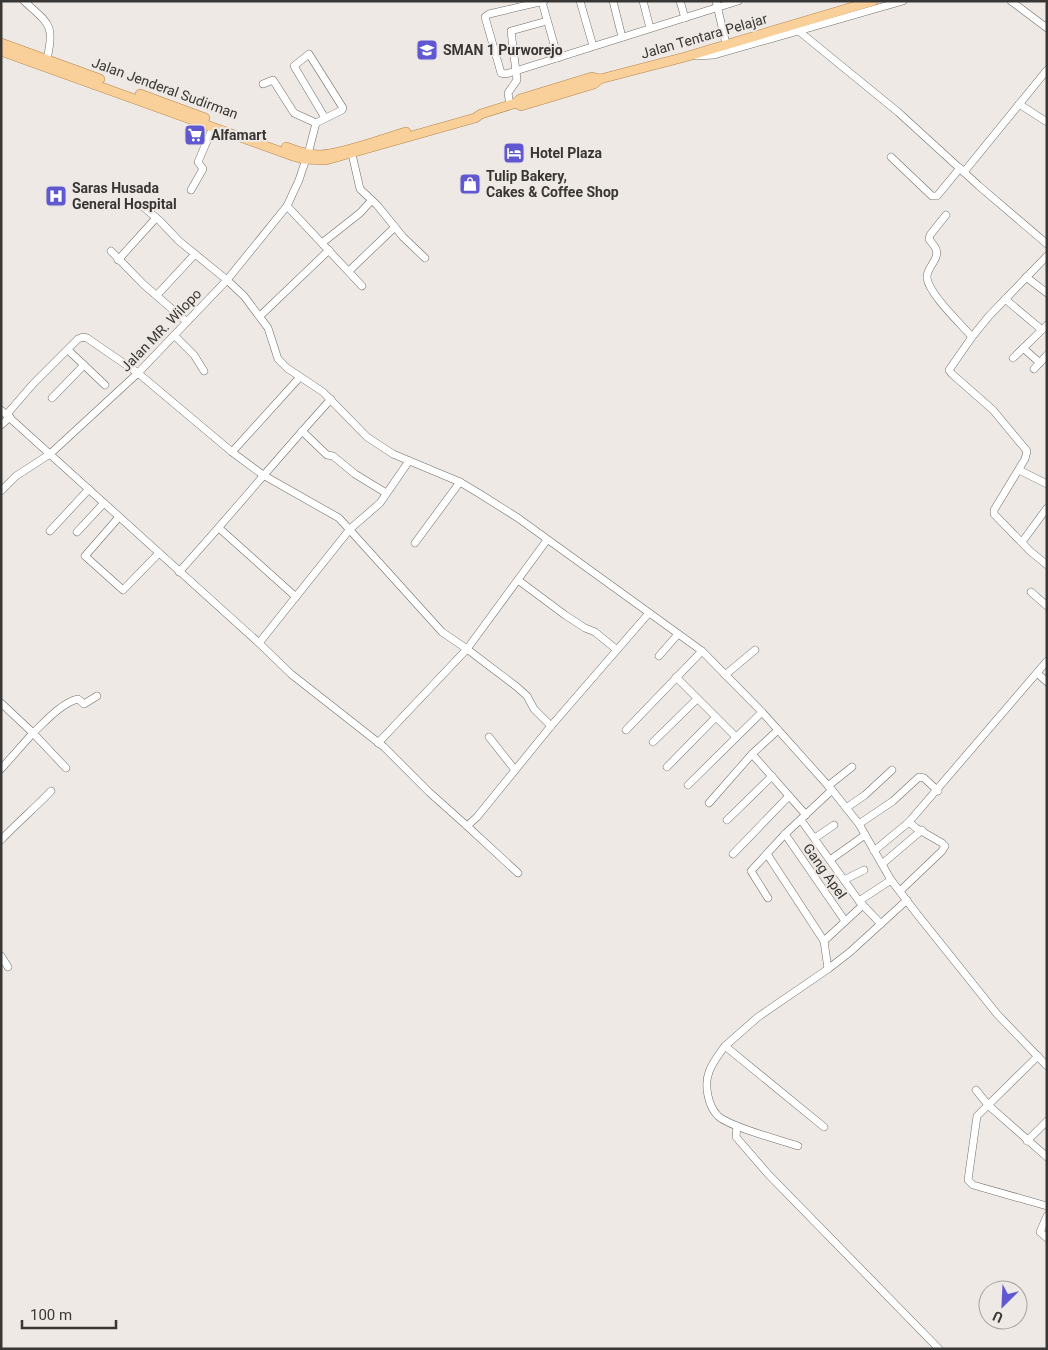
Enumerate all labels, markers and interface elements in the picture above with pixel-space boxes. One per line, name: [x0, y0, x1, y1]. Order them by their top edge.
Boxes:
street label: Jalan Tentara Pelajar: [639, 10, 769, 62]
school or university icon: SMAN 1 Purworejo: [415, 38, 439, 62]
place label: SMAN 1 Purworejo: [443, 42, 563, 58]
street label: Jalan Jenderal Sudirman: [90, 54, 240, 122]
supermarket icon: Alfamart: [183, 123, 207, 147]
place label: Alfamart: [211, 127, 267, 143]
hotel icon: Hotel Plaza: [502, 141, 526, 165]
place label: Hotel Plaza: [530, 145, 603, 161]
place label: Tulip Bakery, Cakes & Coffee Shop: [486, 168, 619, 200]
shop icon: Tulip Bakery, Cakes & Coffee Shop: [458, 172, 482, 196]
place label: Saras Husada General Hospital: [72, 180, 177, 212]
hospital icon: Saras Husada General Hospital: [44, 184, 68, 208]
street label: Jalan MR. Wilopo: [118, 285, 204, 375]
street label: Gang Apel: [800, 840, 850, 902]
north arrow: [978, 1280, 1028, 1330]
scale bar: [22, 1298, 116, 1330]
text: 100 m: [30, 1306, 72, 1324]
text: U: [990, 1308, 1005, 1326]

